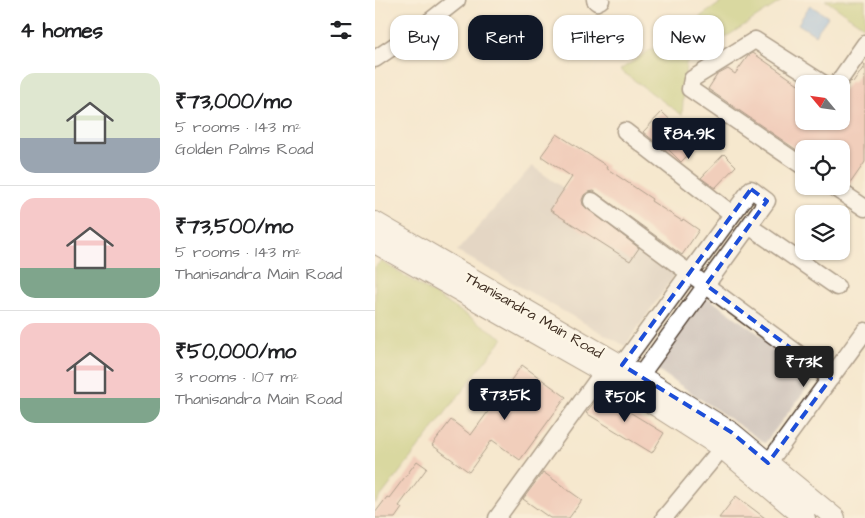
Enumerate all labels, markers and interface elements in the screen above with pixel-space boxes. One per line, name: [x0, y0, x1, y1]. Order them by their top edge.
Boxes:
chip: Buy: [390, 15, 458, 60]
chip: Rent: [468, 15, 543, 60]
chip: Filters: [553, 15, 643, 60]
chip: New: [653, 15, 724, 60]
text: 4 homes: [20, 16, 103, 45]
icon: filters: [327, 16, 355, 44]
north arrow: [795, 75, 850, 130]
map controls: [795, 75, 850, 260]
text: ₹73,000/mo: [175, 87, 292, 116]
icon: home: [60, 93, 120, 153]
text: 5 rooms · 143 m²: [175, 116, 301, 138]
pin: ₹84.9K: [648, 118, 730, 160]
text: ₹84.9K: [663, 123, 715, 145]
text: Golden Palms Road: [175, 138, 313, 160]
button: locate: [795, 140, 850, 195]
button: layers: [795, 205, 850, 260]
text: ₹73,500/mo: [175, 212, 293, 241]
icon: home: [60, 218, 120, 278]
text: 5 rooms · 143 m²: [175, 241, 301, 263]
text: Thanisandra Main Road: [175, 263, 342, 285]
street label: Thanisandra Main Road: [461, 267, 607, 364]
text: ₹50,000/mo: [175, 337, 296, 366]
icon: home: [60, 343, 120, 403]
pin: ₹73K: [774, 346, 834, 388]
text: ₹73K: [786, 351, 822, 373]
text: 3 rooms · 107 m²: [175, 366, 299, 388]
pin: ₹73.5K: [464, 378, 546, 421]
pin: ₹50K: [595, 380, 655, 423]
text: ₹73.5K: [480, 384, 530, 406]
text: ₹50K: [605, 386, 645, 408]
text: Thanisandra Main Road: [175, 388, 342, 410]

